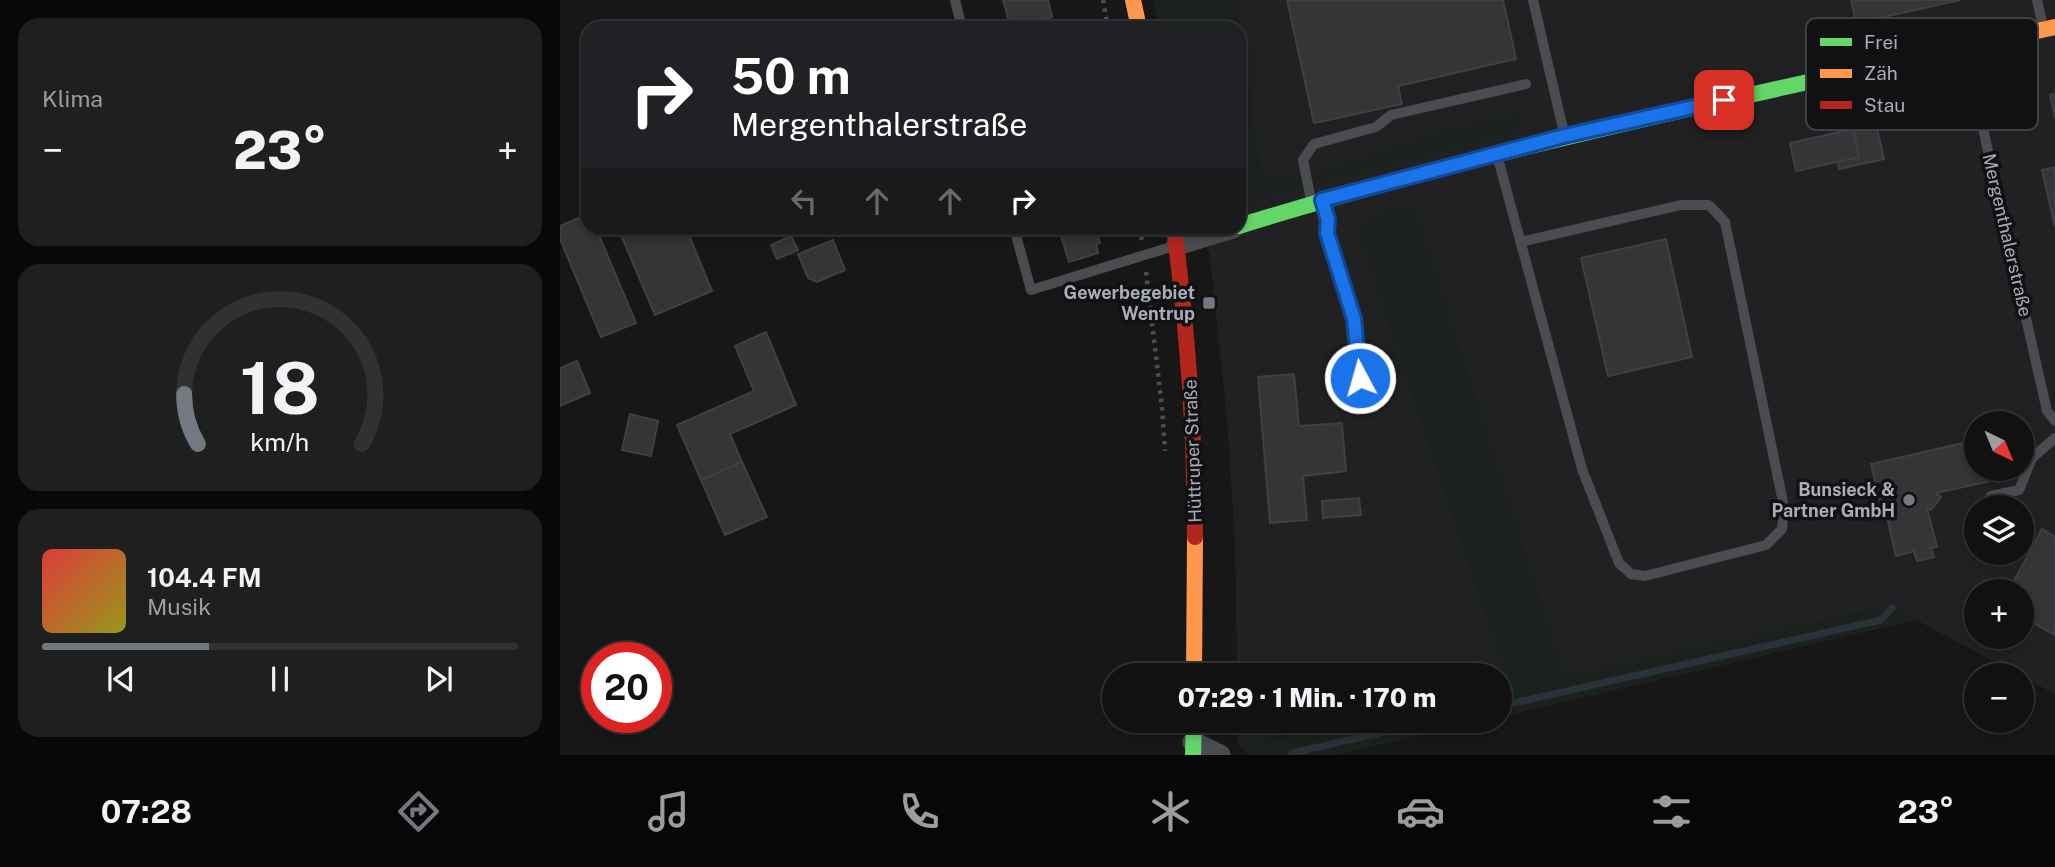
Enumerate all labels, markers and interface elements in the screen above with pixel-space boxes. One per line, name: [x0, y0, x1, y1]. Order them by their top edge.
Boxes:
legend: [1806, 18, 2038, 130]
text: Frei: [1864, 31, 1898, 53]
text: 50 m: [731, 47, 851, 105]
icon: right: [616, 49, 707, 140]
text: Zäh: [1864, 62, 1898, 84]
pin: [1694, 70, 1754, 130]
icon: arrive: [1705, 81, 1743, 119]
text: Klima: [42, 85, 103, 112]
text: Stau: [1864, 94, 1905, 116]
text: Mergenthalerstraße: [731, 106, 1027, 143]
text: 23°: [233, 120, 327, 181]
text: −: [42, 128, 63, 173]
text: +: [497, 128, 518, 173]
street label: Mergenthalerstraße: [1979, 151, 2036, 318]
icon: left: [785, 182, 823, 220]
icon: ahead: [858, 182, 896, 220]
icon: ahead: [931, 182, 969, 220]
icon: right: [1004, 182, 1042, 220]
place label: Gewerbegebiet Wentrup: [1063, 282, 1195, 324]
marker: Gewerbegebiet Wentrup: [1201, 295, 1217, 311]
position arrow: [1323, 341, 1397, 415]
text: 18: [240, 345, 320, 430]
street label: Hüttruper Straße: [1180, 379, 1205, 523]
north arrow: [1964, 411, 2034, 481]
map controls: [1964, 411, 2034, 733]
text: km/h: [251, 426, 309, 456]
place label: Bunsieck & Partner GmbH: [1772, 479, 1895, 521]
marker: Bunsieck & Partner GmbH: [1901, 492, 1917, 508]
button: layers: [1964, 495, 2034, 565]
text: 104.4 FM: [147, 562, 262, 593]
button: +: [1964, 579, 2034, 649]
text: Musik: [147, 593, 211, 620]
speed limit sign: 20: [581, 642, 672, 733]
icon: previous: [102, 660, 140, 698]
icon: pause: [261, 660, 299, 698]
icon: next: [420, 660, 458, 698]
button: −: [1964, 663, 2034, 733]
text: 07:29 · 1 Min. · 170 m: [1178, 682, 1436, 713]
icon: directions: [394, 787, 443, 836]
icon: music: [644, 787, 693, 836]
icon: phone: [895, 787, 944, 836]
icon: climate: [1146, 787, 1195, 836]
icon: car: [1396, 787, 1445, 836]
icon: filters: [1647, 787, 1696, 836]
text: 07:28: [101, 793, 192, 830]
text: 23°: [1897, 793, 1954, 830]

